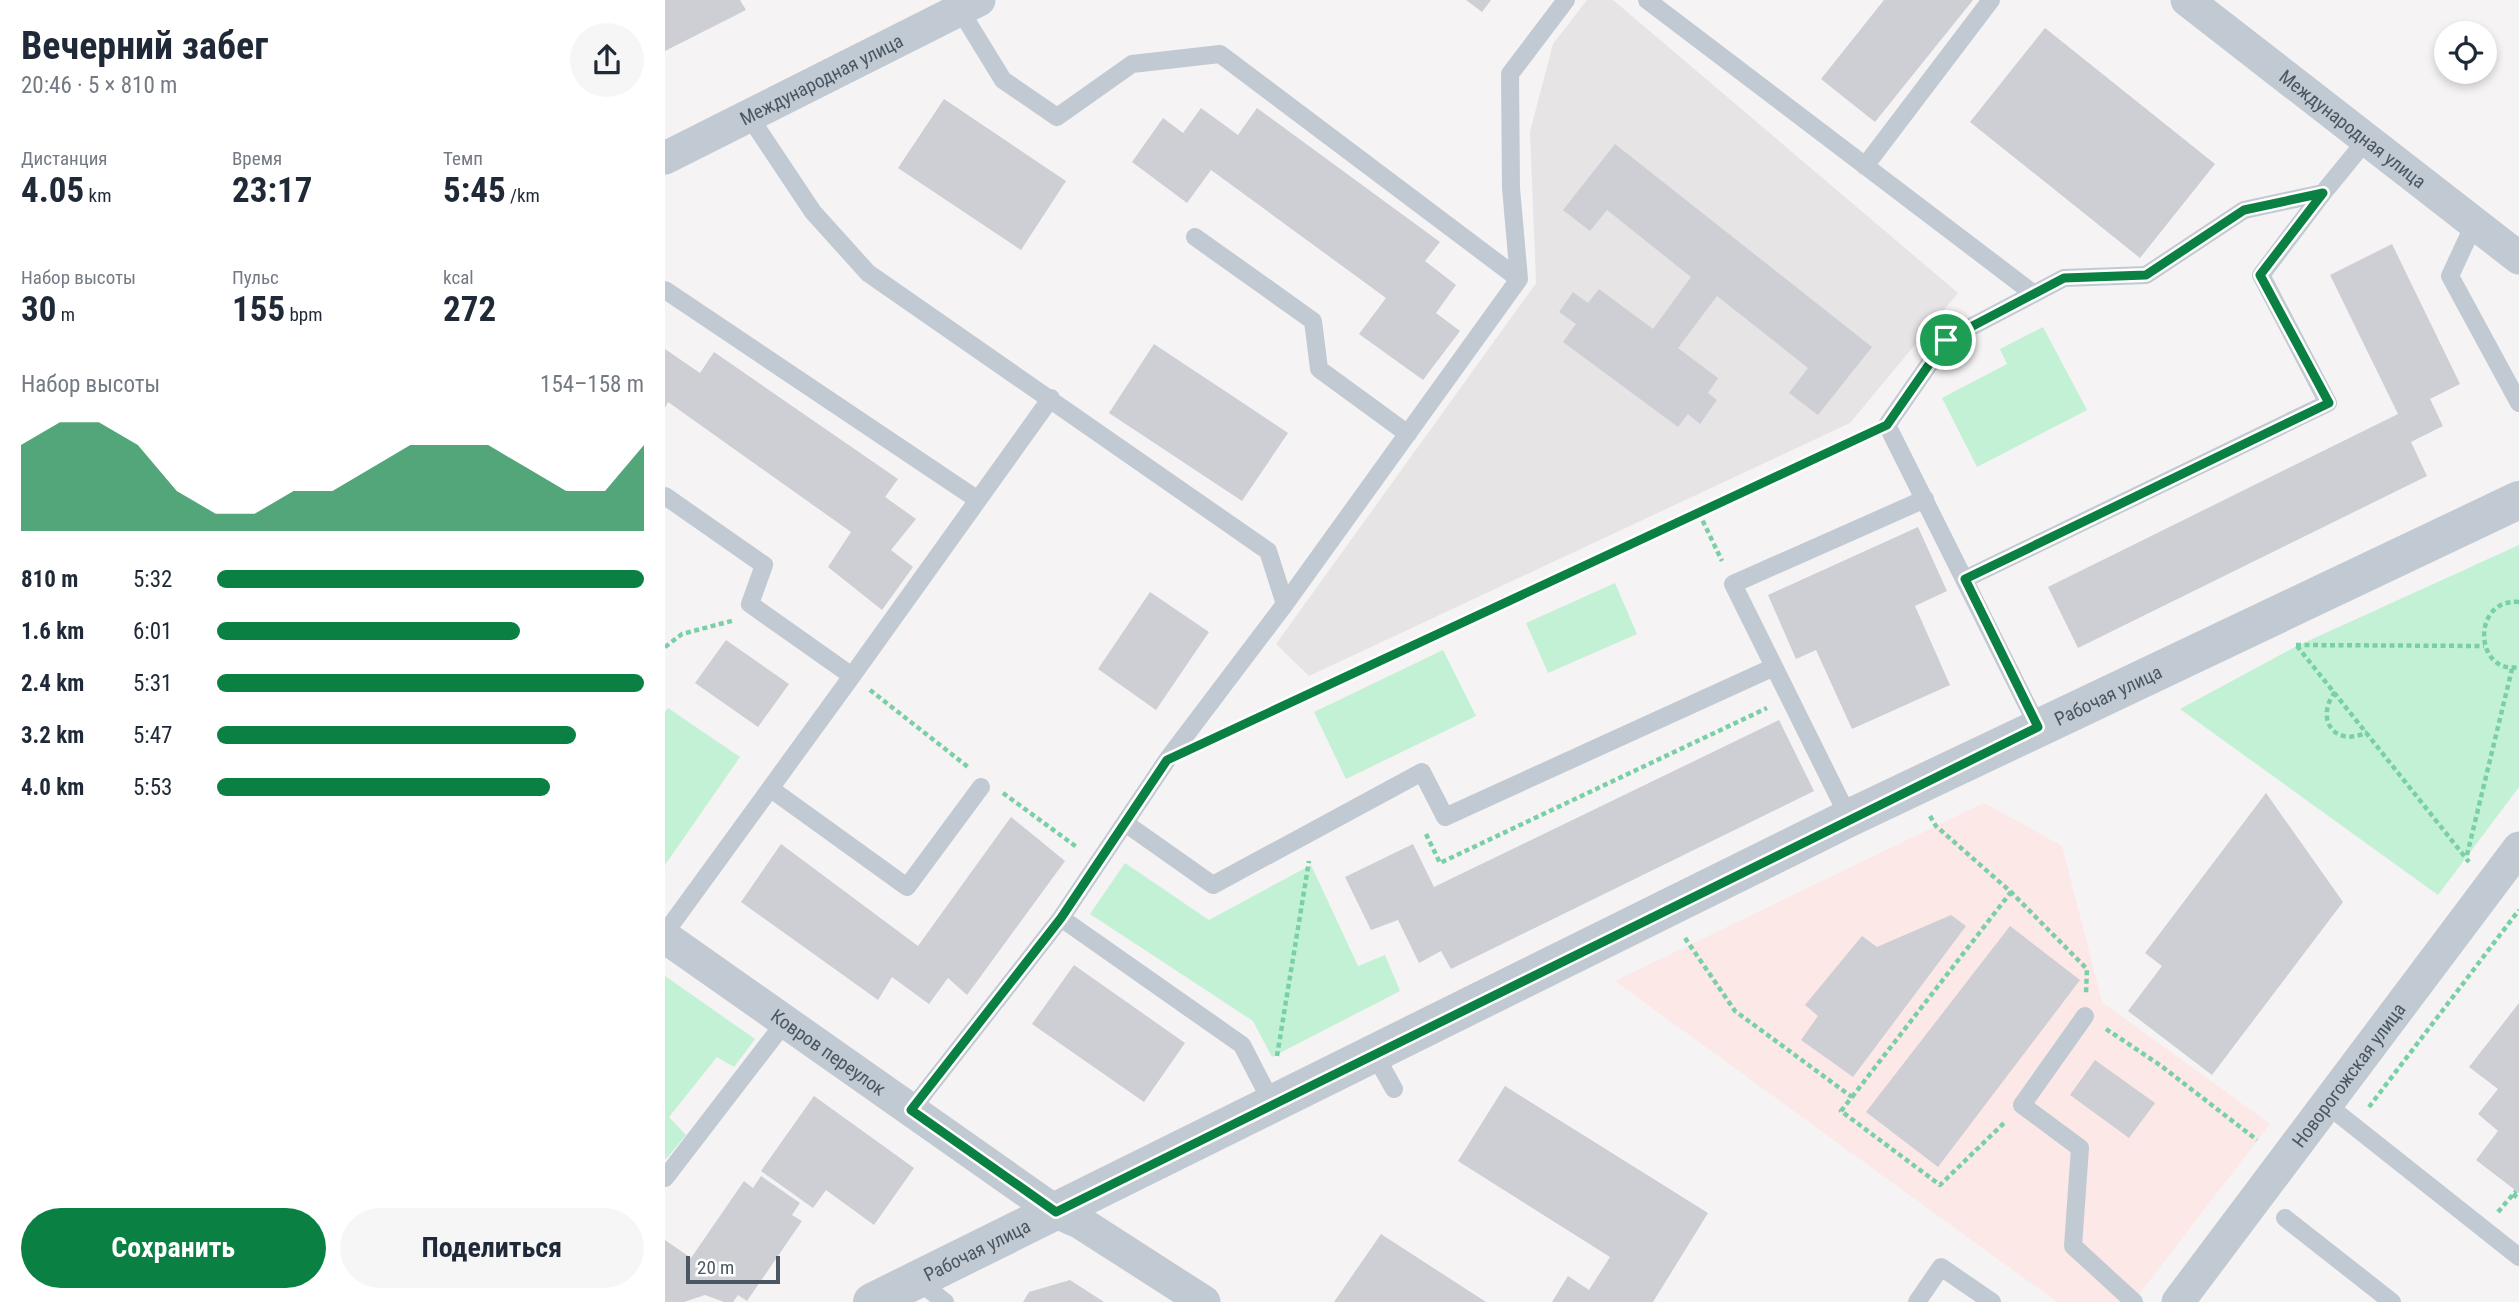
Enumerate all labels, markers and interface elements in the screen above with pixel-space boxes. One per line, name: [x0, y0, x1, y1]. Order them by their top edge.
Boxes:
map controls: [2434, 21, 2497, 84]
button: locate: [2434, 21, 2497, 84]
button: share: [570, 23, 644, 97]
text: Вечерний забег: [21, 24, 268, 68]
street label: Международная улица: [736, 29, 907, 130]
street label: Международная улица: [2275, 65, 2431, 193]
text: 20:46 · 5 × 810 m: [21, 72, 177, 99]
text: Дистанция: [21, 147, 108, 170]
text: Время: [232, 147, 282, 170]
text: Темп: [443, 147, 483, 170]
text: 4.05: [21, 170, 84, 211]
text: 23:17: [232, 170, 312, 211]
text: 5:45: [443, 170, 506, 211]
text: km: [84, 184, 111, 207]
text: /km: [506, 184, 540, 207]
text: Набор высоты: [21, 266, 136, 289]
text: Пульс: [232, 266, 279, 289]
text: kcal: [443, 266, 474, 289]
text: 30: [21, 289, 56, 330]
text: 155: [232, 289, 285, 330]
text: 272: [443, 289, 496, 330]
text: m: [56, 303, 75, 326]
text: bpm: [285, 303, 322, 326]
pin: [1916, 310, 1976, 370]
icon: arrive: [1927, 321, 1965, 359]
text: Набор высоты: [21, 371, 160, 398]
text: 154–158 m: [540, 371, 644, 398]
text: 810 m: [21, 566, 78, 593]
text: 5:32: [133, 566, 172, 593]
text: 1.6 km: [21, 618, 84, 645]
text: 6:01: [133, 618, 172, 645]
street label: Рабочая улица: [2051, 660, 2165, 730]
text: 2.4 km: [21, 670, 84, 697]
text: 5:31: [133, 670, 172, 697]
text: 3.2 km: [21, 722, 84, 749]
text: 5:47: [133, 722, 172, 749]
text: 4.0 km: [21, 774, 84, 801]
text: 5:53: [133, 774, 172, 801]
street label: Новорогожская улица: [2287, 998, 2410, 1152]
street label: Ковров переулок: [767, 1004, 890, 1100]
button: Сохранить: [21, 1208, 326, 1288]
button: Поделиться: [340, 1208, 644, 1288]
street label: Рабочая улица: [920, 1214, 1034, 1286]
scale bar: [686, 1253, 781, 1285]
text: 20 m: [697, 1256, 734, 1279]

